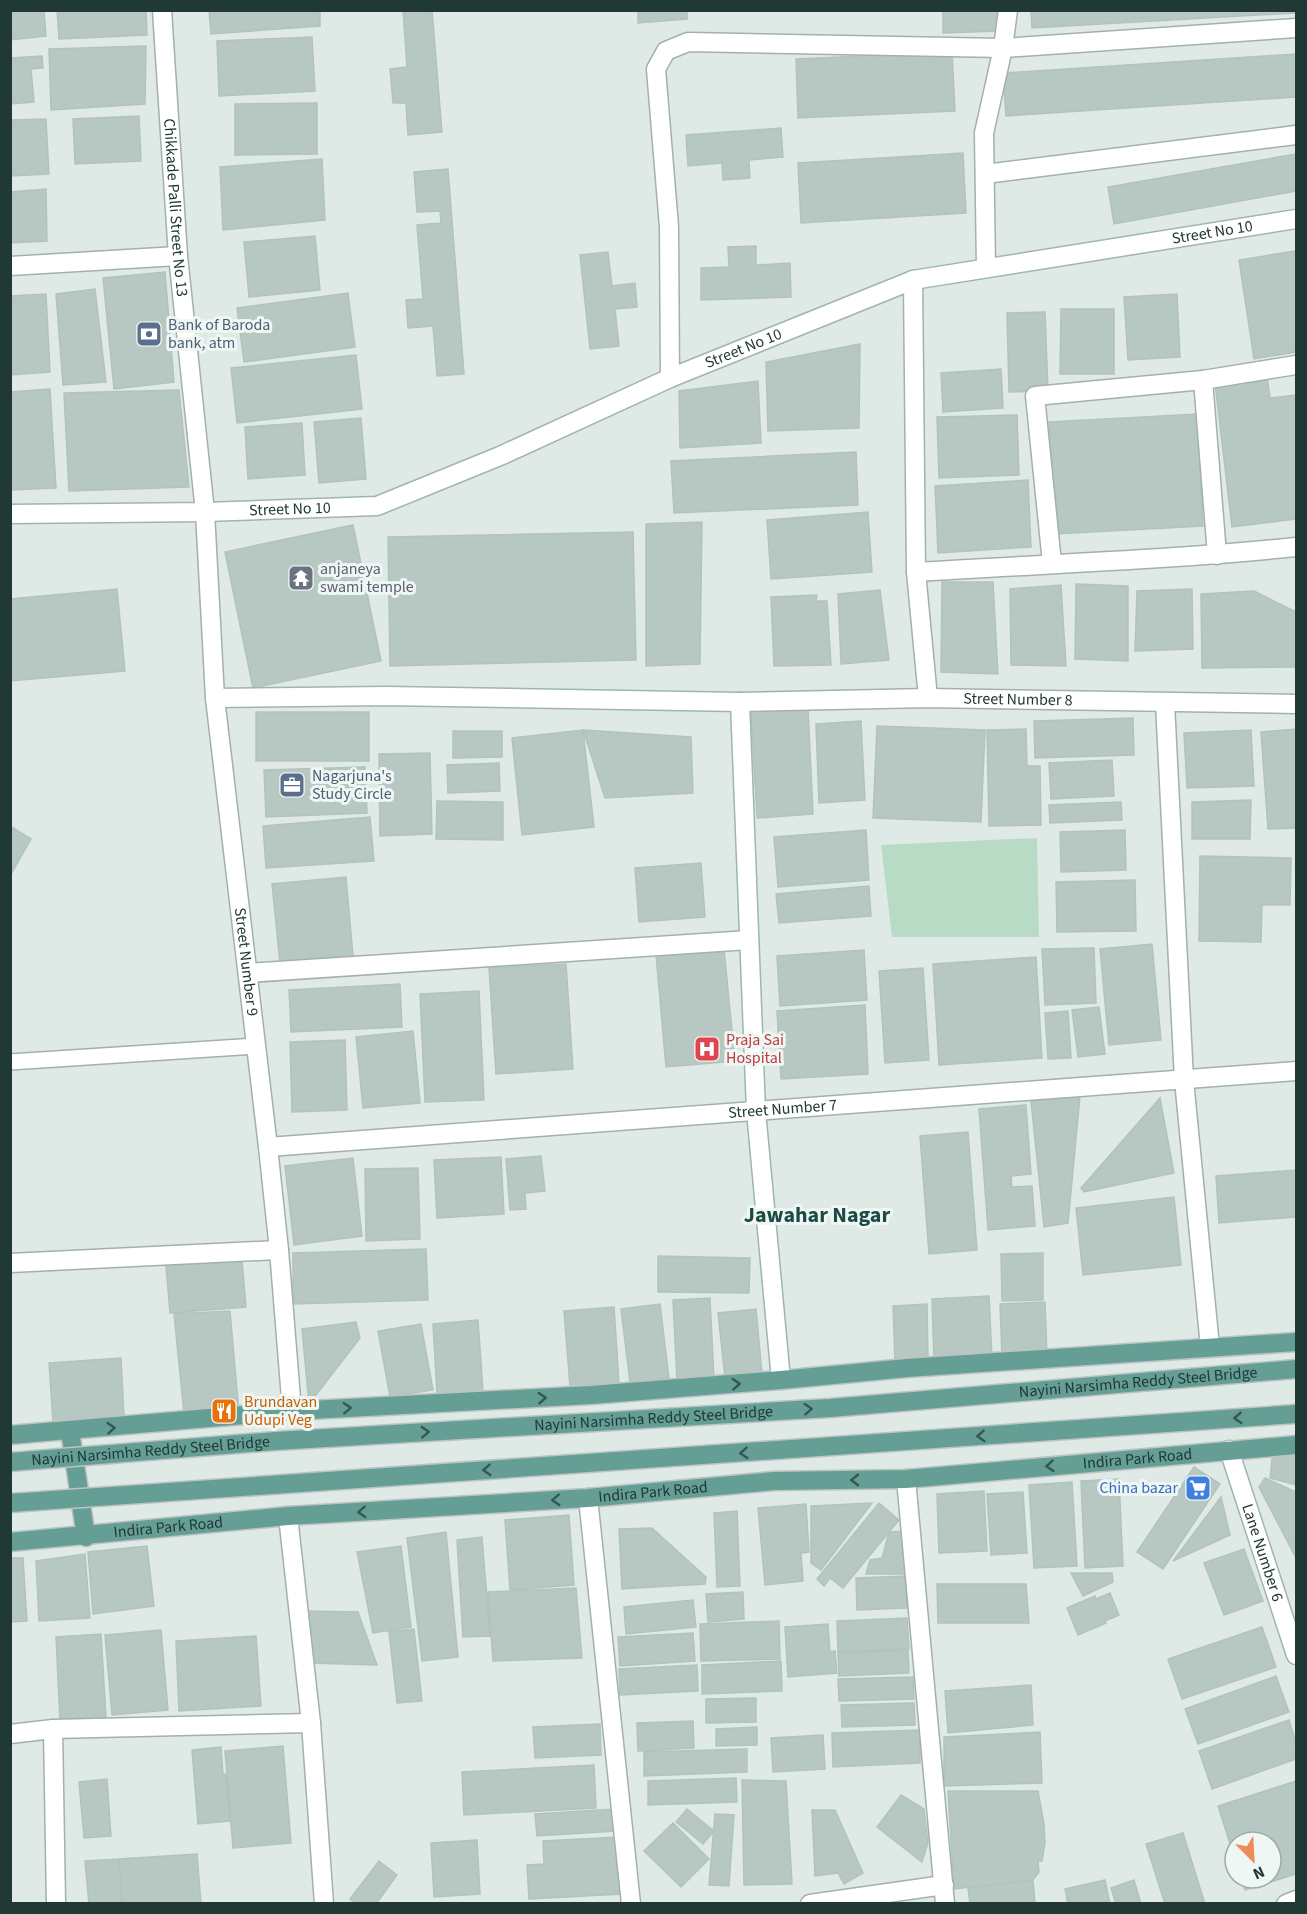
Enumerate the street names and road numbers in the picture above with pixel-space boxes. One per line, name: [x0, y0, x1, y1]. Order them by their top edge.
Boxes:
street label: Chikkade Palli Street No 13: [158, 118, 193, 298]
street label: Street No 10: [1170, 215, 1254, 250]
street label: Street No 10: [701, 323, 785, 374]
street label: Street No 10: [249, 497, 331, 521]
street label: Street Number 8: [963, 688, 1073, 711]
street label: Street Number 9: [229, 906, 263, 1018]
street label: Street Number 7: [727, 1094, 838, 1124]
street label: Nayini Narsimha Reddy Steel Bridge: [1018, 1361, 1258, 1403]
street label: Nayini Narsimha Reddy Steel Bridge: [533, 1400, 774, 1437]
street label: Nayini Narsimha Reddy Steel Bridge: [30, 1431, 271, 1471]
street label: Indira Park Road: [1082, 1443, 1193, 1475]
street label: Indira Park Road: [597, 1476, 709, 1508]
street label: Lane Number 6: [1236, 1501, 1289, 1604]
street label: Indira Park Road: [113, 1511, 224, 1543]

